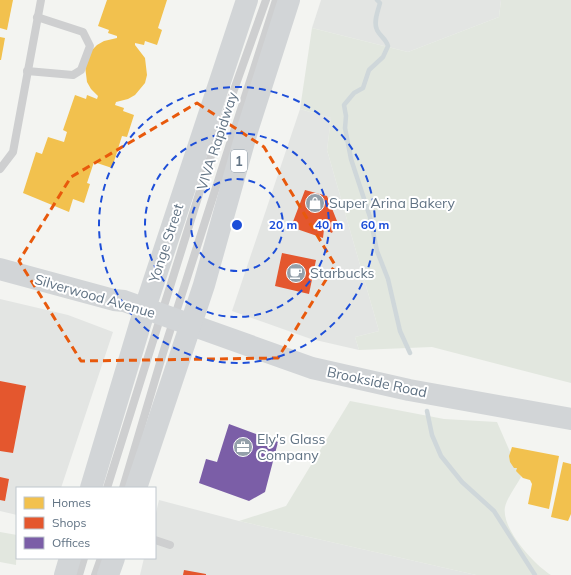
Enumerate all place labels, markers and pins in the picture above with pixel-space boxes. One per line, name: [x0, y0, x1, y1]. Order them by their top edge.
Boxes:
shop icon: Super Arina Bakery: [304, 192, 326, 214]
place label: Super Arina Bakery: [329, 194, 456, 212]
centre of rings: [230, 218, 244, 232]
cafe icon: Starbucks: [285, 262, 307, 284]
place label: Starbucks: [310, 264, 375, 282]
place label: Ely's Glass Company: [257, 430, 326, 464]
office icon: Ely's Glass Company: [232, 436, 254, 458]

